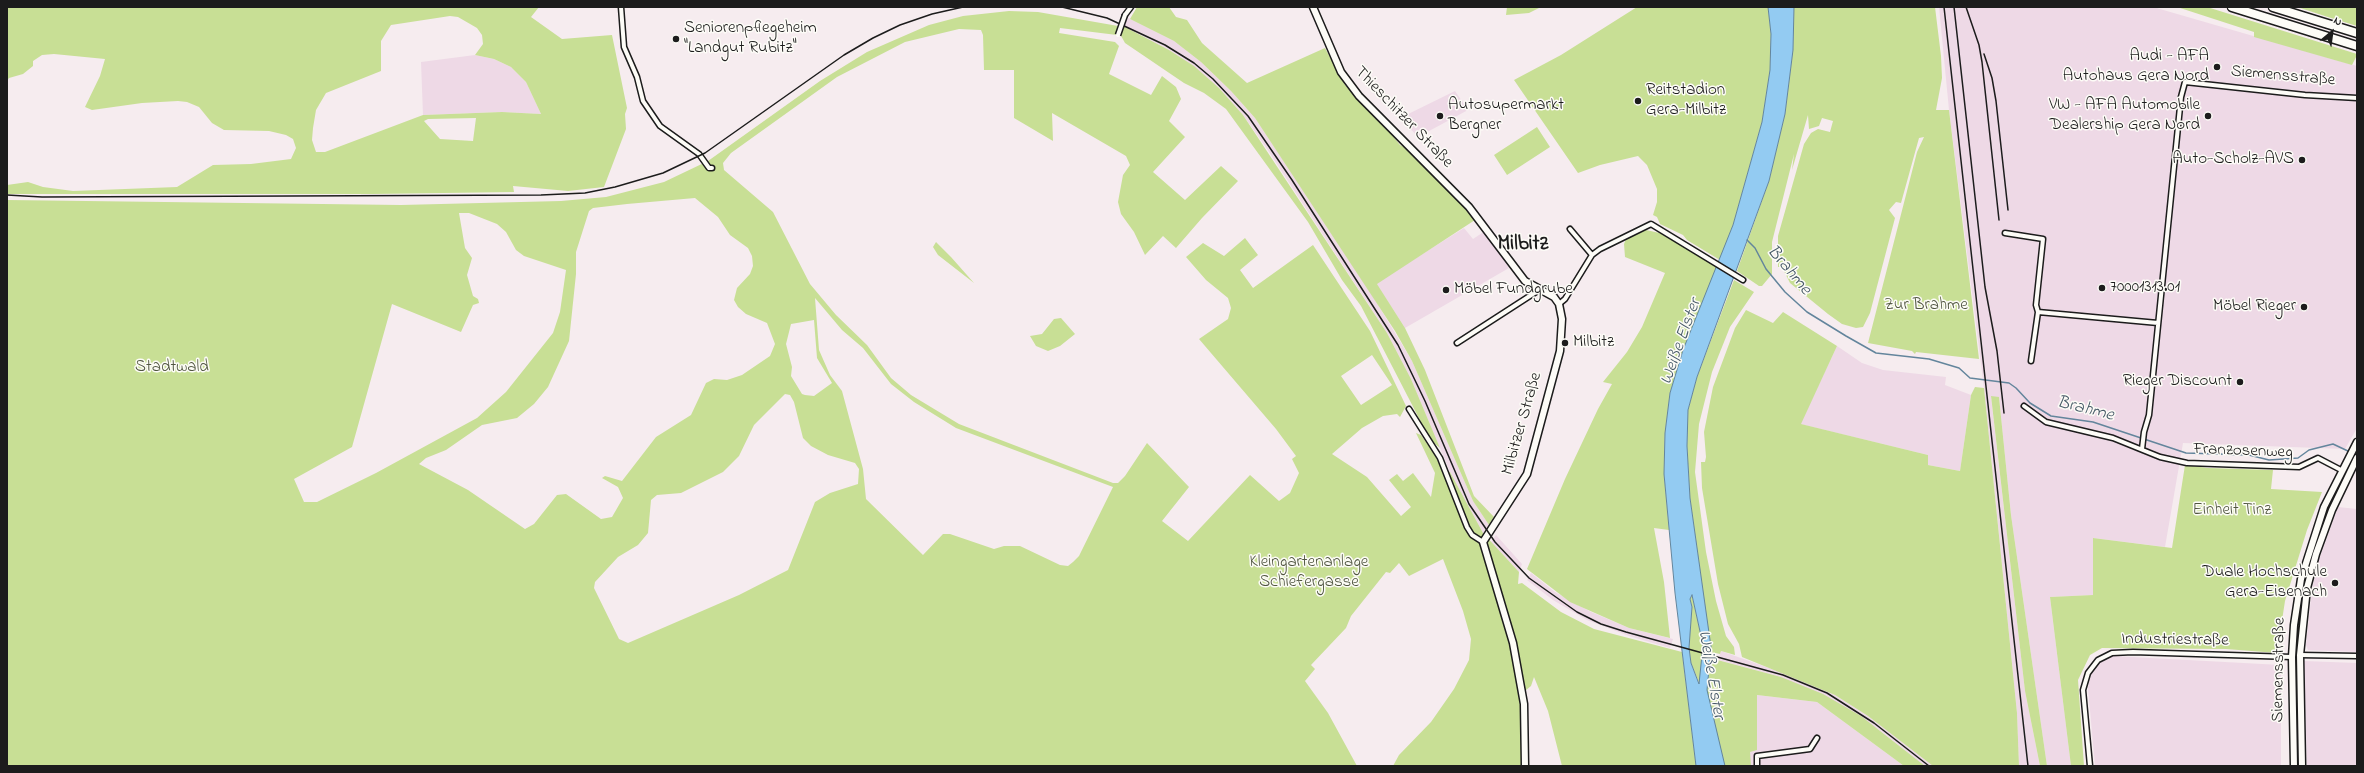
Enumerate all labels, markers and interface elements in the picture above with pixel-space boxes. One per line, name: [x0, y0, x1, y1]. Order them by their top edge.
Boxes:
north arrow: [2312, 12, 2352, 52]
text: N: [2331, 13, 2345, 30]
place label: Seniorenpflegeheim "Landgut Rubitz": [684, 19, 817, 59]
marker: Seniorenpflegeheim "Landgut Rubitz": [671, 34, 681, 44]
place label: Audi - AFA Autohaus Gera Nord: [2063, 47, 2209, 87]
marker: Audi - AFA Autohaus Gera Nord: [2212, 62, 2222, 72]
street label: Siemensstraße: [2230, 62, 2336, 92]
street label: Thieschitzer Straße: [1349, 63, 1457, 173]
place label: Reitstadion Gera-Milbitz: [1646, 81, 1726, 121]
place label: Autosupermarkt Bergner: [1448, 96, 1564, 136]
marker: Reitstadion Gera-Milbitz: [1633, 96, 1643, 106]
place label: VW - AFA Automobile Dealership Gera Nord: [2049, 96, 2200, 136]
marker: Autosupermarkt Bergner: [1435, 111, 1445, 121]
marker: VW - AFA Automobile Dealership Gera Nord: [2203, 111, 2213, 121]
place label: Auto-Scholz-AVS: [2172, 150, 2294, 170]
marker: Auto-Scholz-AVS: [2297, 155, 2307, 165]
district label: Milbitz: [1498, 233, 1548, 259]
water label: Brahme: [1761, 242, 1815, 300]
place label: 70001313.01: [2110, 278, 2180, 298]
place label: Möbel Fundgrube: [1454, 280, 1573, 300]
marker: 70001313.01: [2097, 283, 2107, 293]
marker: Möbel Fundgrube: [1441, 285, 1451, 295]
water label: Weiße Elster: [1656, 296, 1708, 388]
park label: Zur Brahme: [1884, 296, 1968, 316]
place label: Möbel Rieger: [2213, 297, 2296, 317]
marker: Möbel Rieger: [2299, 302, 2309, 312]
place label: Milbitz: [1573, 333, 1614, 353]
marker: Milbitz: [1560, 338, 1570, 348]
park label: Stadtwald: [135, 358, 209, 378]
street label: Milbitzer Straße: [1499, 370, 1547, 478]
place label: Rieger Discount: [2123, 372, 2232, 392]
marker: Rieger Discount: [2235, 377, 2245, 387]
water label: Brahme: [2054, 393, 2116, 427]
street label: Franzosenweg: [2193, 440, 2293, 464]
park label: Einheit Tinz: [2193, 501, 2271, 521]
park label: Kleingartenanlage Schiefergasse: [1250, 553, 1368, 593]
place label: Duale Hochschule Gera-Eisenach: [2202, 563, 2327, 603]
marker: Duale Hochschule Gera-Eisenach: [2330, 578, 2340, 588]
street label: Siemensstraße: [2269, 617, 2291, 723]
water label: Weiße Elster: [1692, 629, 1728, 721]
street label: Industriestraße: [2121, 630, 2229, 652]

